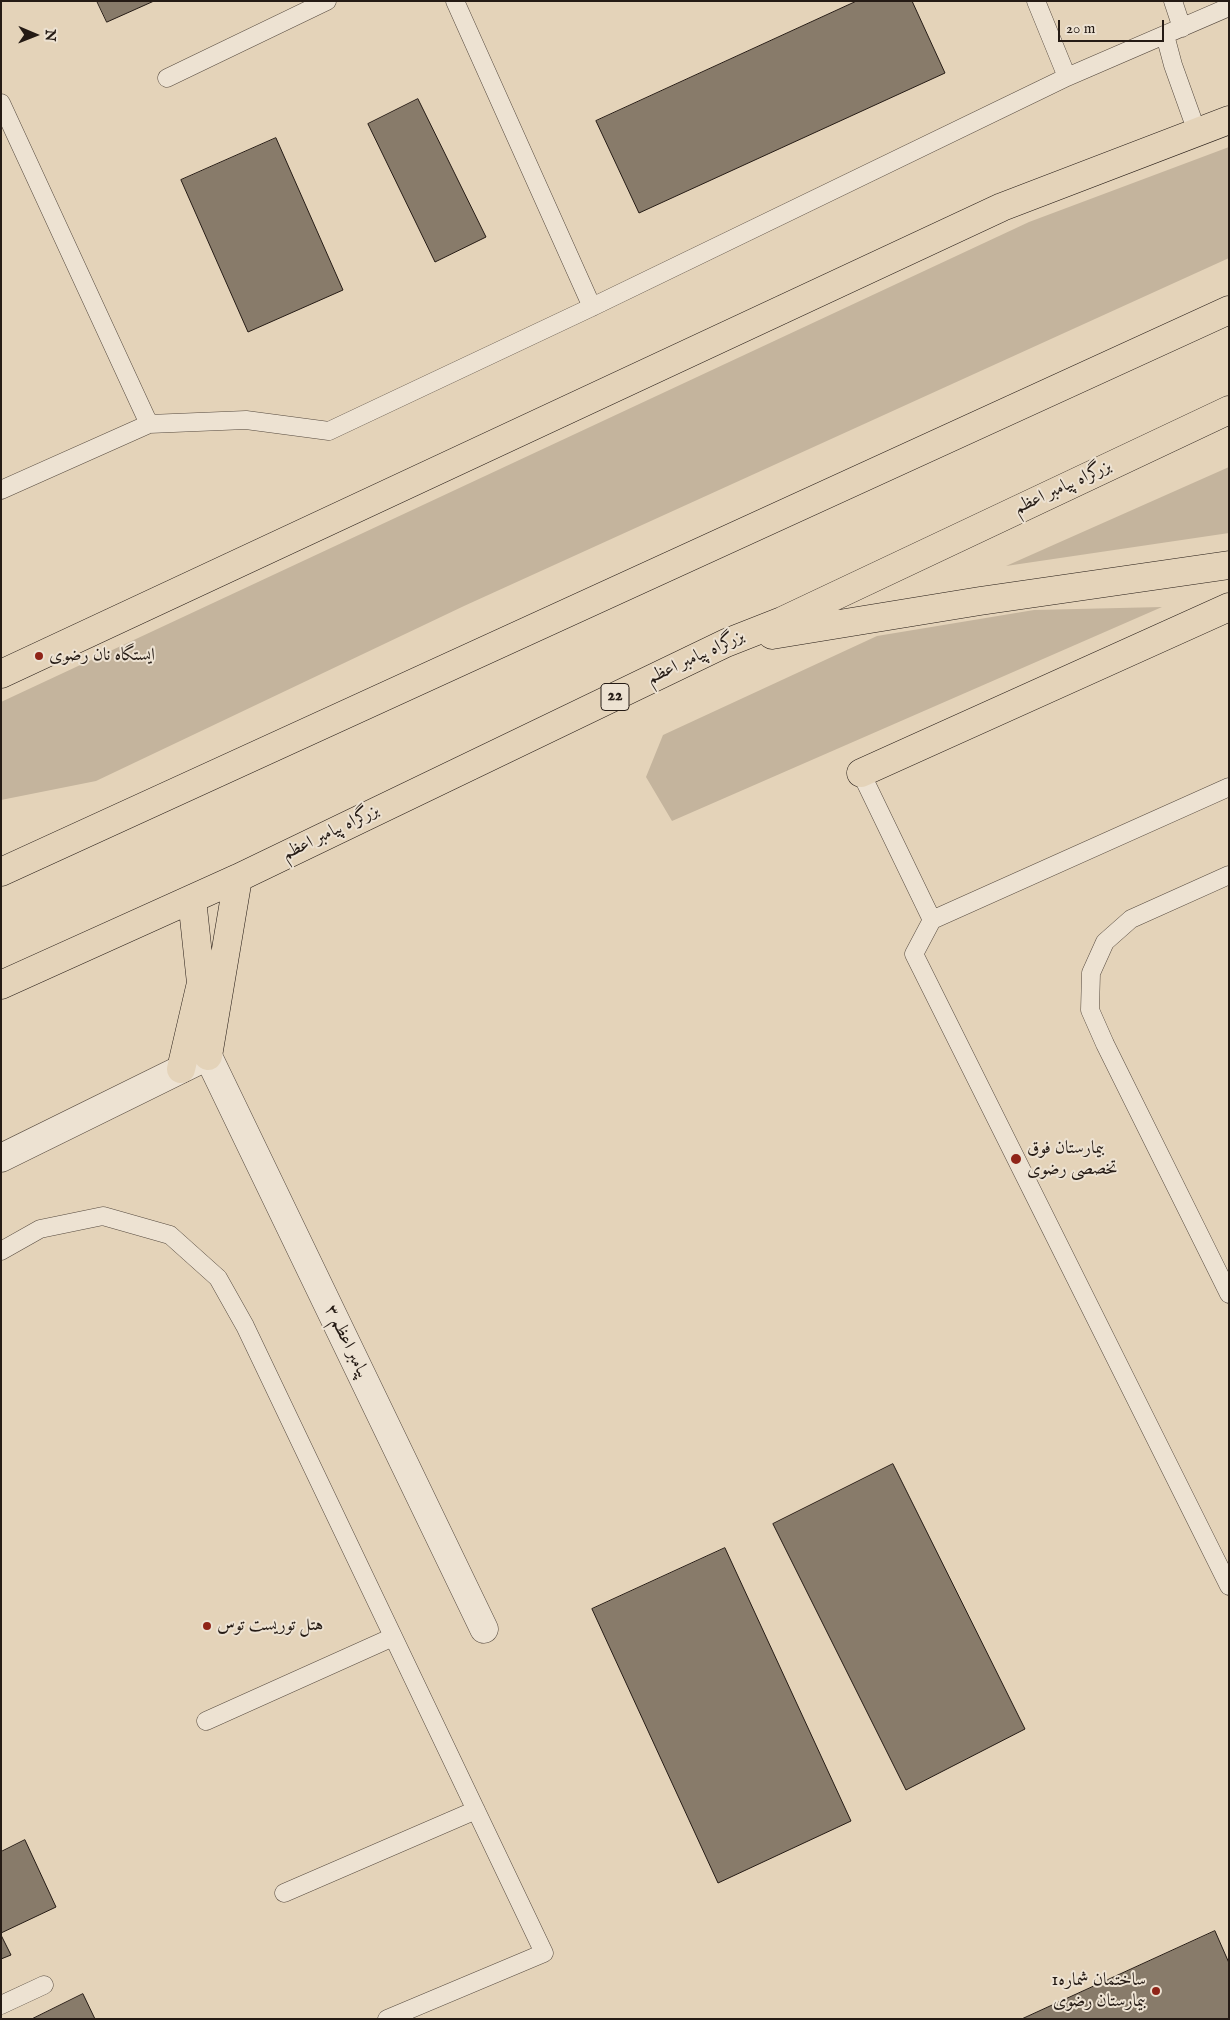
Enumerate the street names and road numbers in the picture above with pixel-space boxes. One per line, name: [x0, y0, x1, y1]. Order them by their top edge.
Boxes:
street label: بزرگراه پیامبر اعظم: [1011, 456, 1115, 520]
street label: بزرگراه پیامبر اعظم: [644, 626, 748, 690]
road number: 22: [601, 684, 629, 710]
street label: بزرگراه پیامبر اعظم: [279, 800, 383, 866]
street label: پیامبر اعظم ۳: [319, 1302, 373, 1382]

